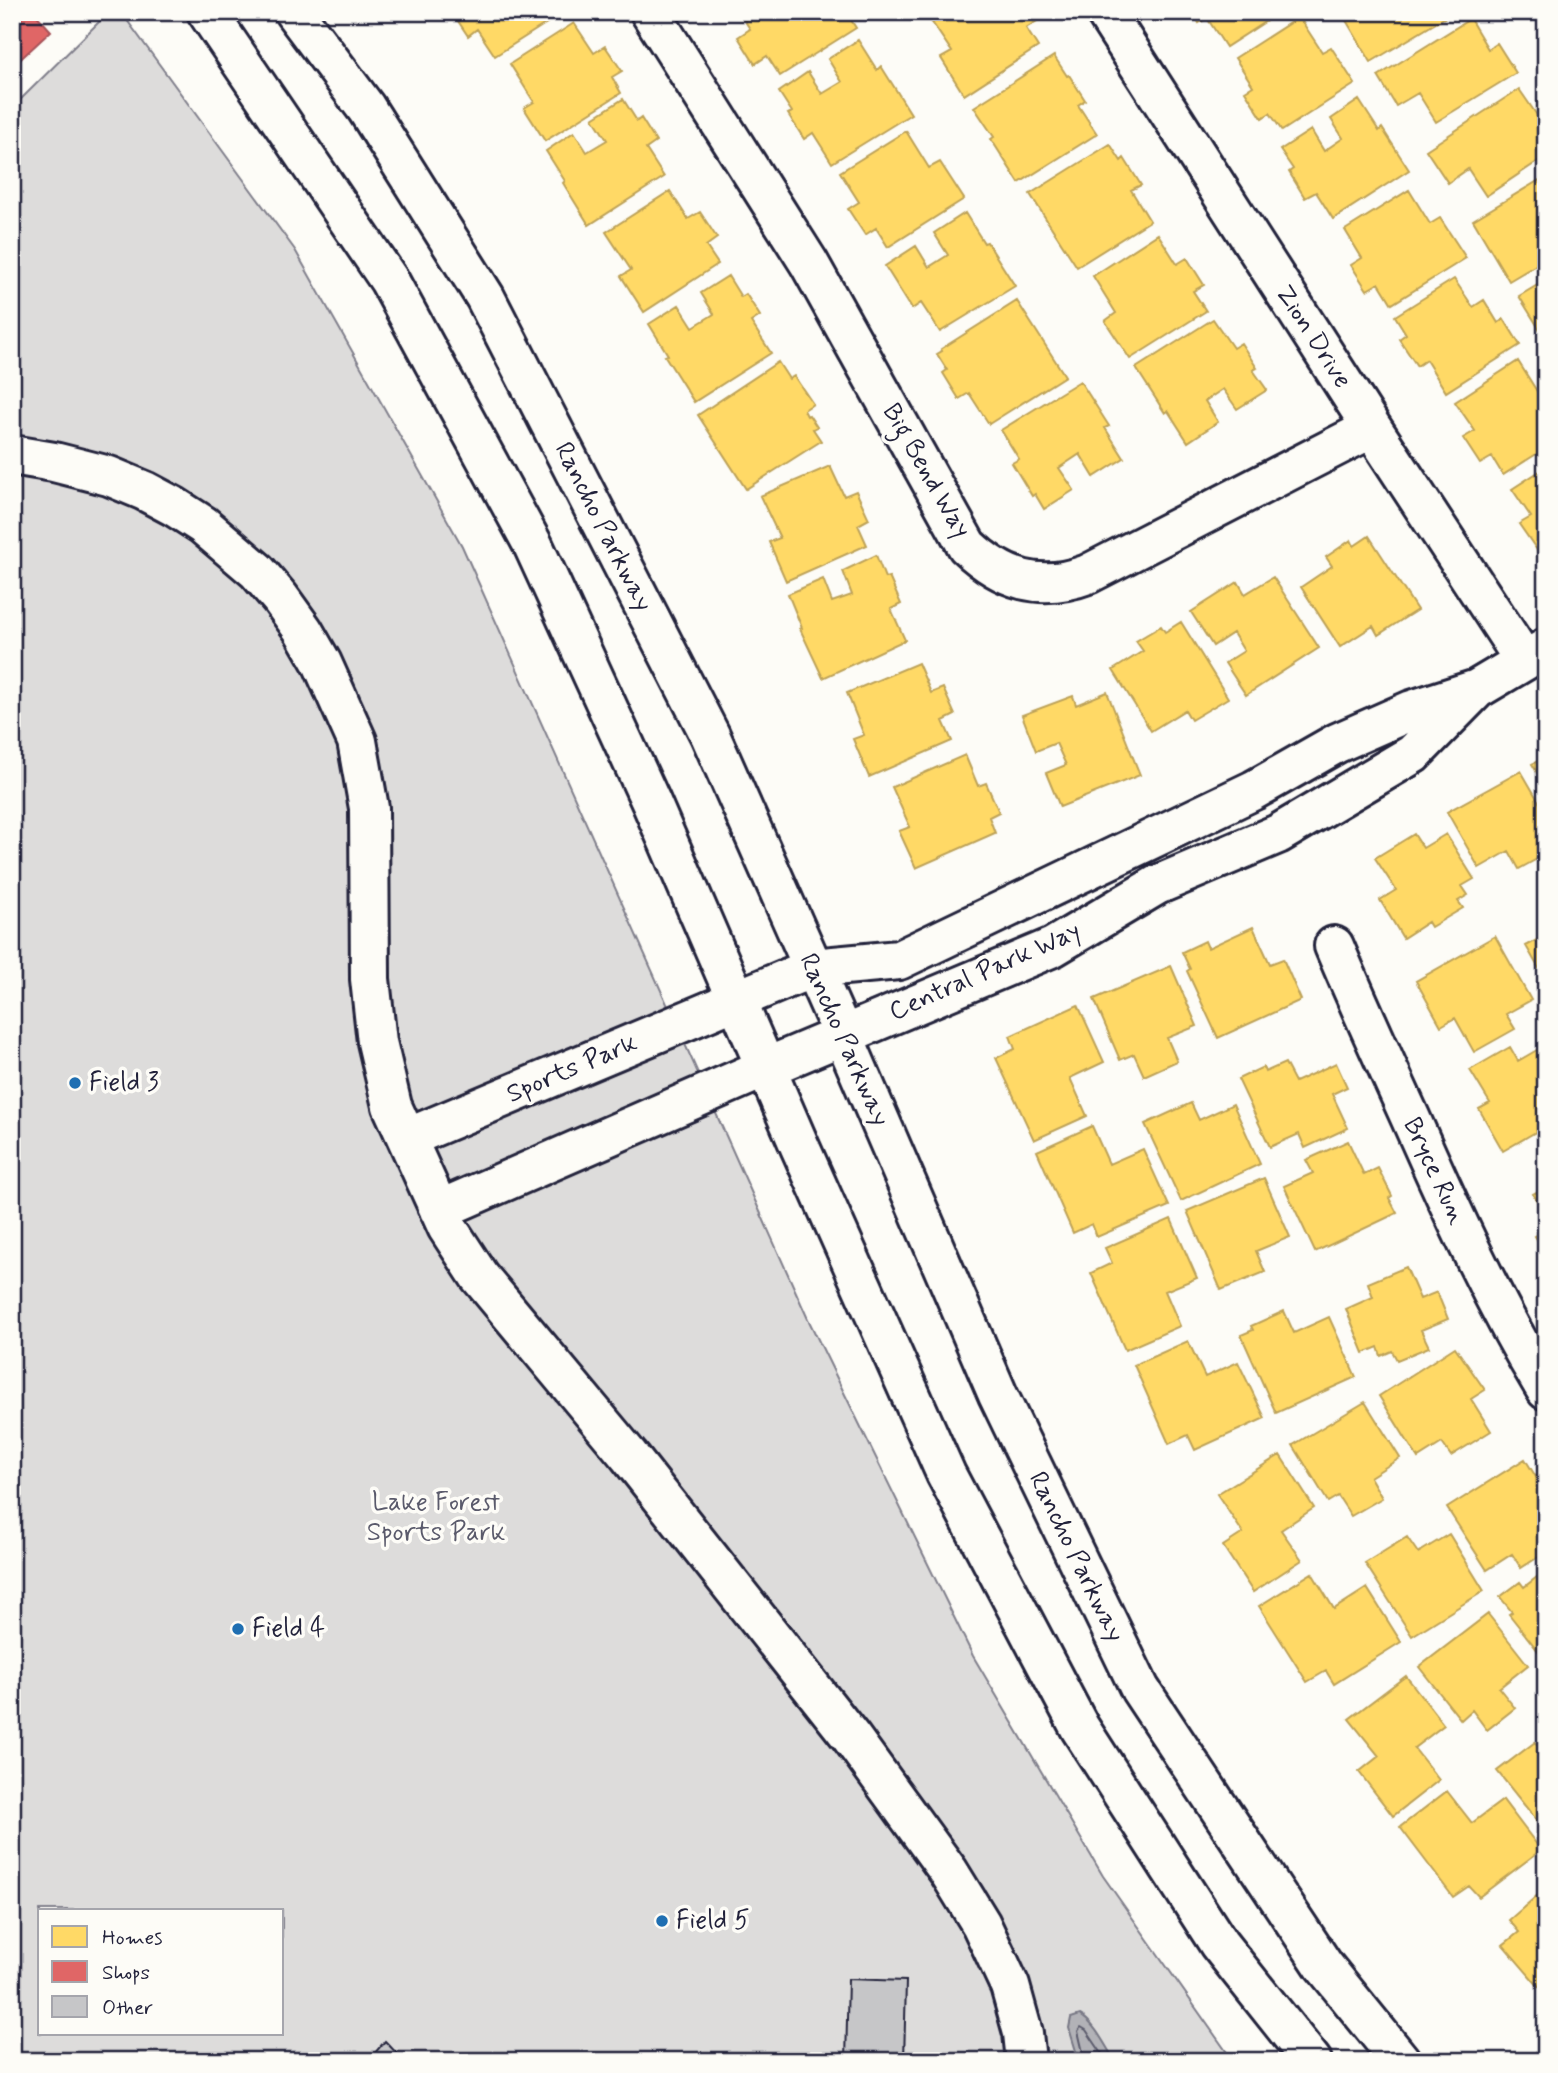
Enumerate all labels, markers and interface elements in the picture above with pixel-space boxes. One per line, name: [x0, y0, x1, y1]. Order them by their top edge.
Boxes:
street label: Zion Drive: [1267, 279, 1359, 395]
street label: Big Bend Way: [871, 398, 978, 546]
street label: Rancho Parkway: [546, 437, 660, 617]
street label: Central Park Way: [884, 915, 1086, 1029]
street label: Rancho Parkway: [791, 948, 897, 1132]
street label: Sports Park: [502, 1026, 643, 1112]
place label: Field 3: [89, 1066, 159, 1100]
marker: Field 3: [67, 1075, 83, 1091]
street label: Bryce Run: [1394, 1112, 1474, 1230]
street label: Rancho Parkway: [1020, 1466, 1132, 1648]
park label: Lake Forest Sports Park: [367, 1486, 506, 1550]
place label: Field 4: [252, 1612, 325, 1646]
marker: Field 4: [230, 1621, 246, 1637]
place label: Field 5: [676, 1904, 750, 1938]
legend: [38, 1909, 284, 2035]
marker: Field 5: [654, 1913, 670, 1929]
text: Homes: [102, 1924, 162, 1952]
text: Shops: [102, 1959, 150, 1987]
text: Other: [102, 1994, 153, 2022]

